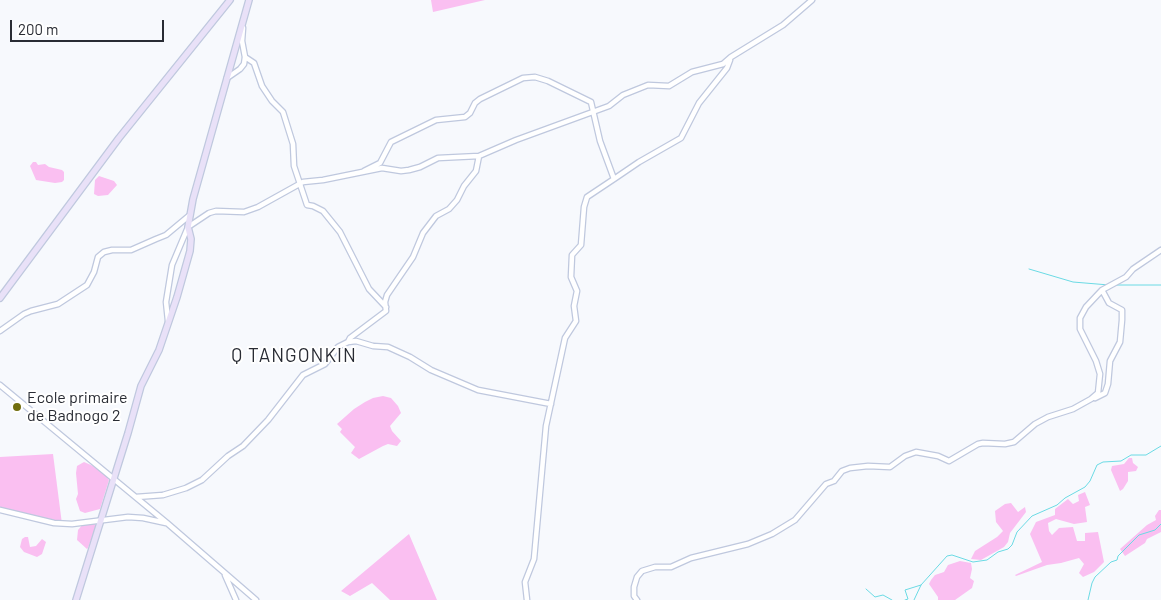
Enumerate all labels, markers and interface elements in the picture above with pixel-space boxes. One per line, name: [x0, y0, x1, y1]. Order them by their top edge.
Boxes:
scale bar: [12, 10, 166, 42]
text: 200 m: [18, 20, 58, 38]
district label: Q TANGONKIN: [230, 345, 358, 367]
place label: Ecole primaire de Badnogo 2: [27, 388, 128, 426]
marker: Ecole primaire de Badnogo 2: [11, 401, 23, 413]

